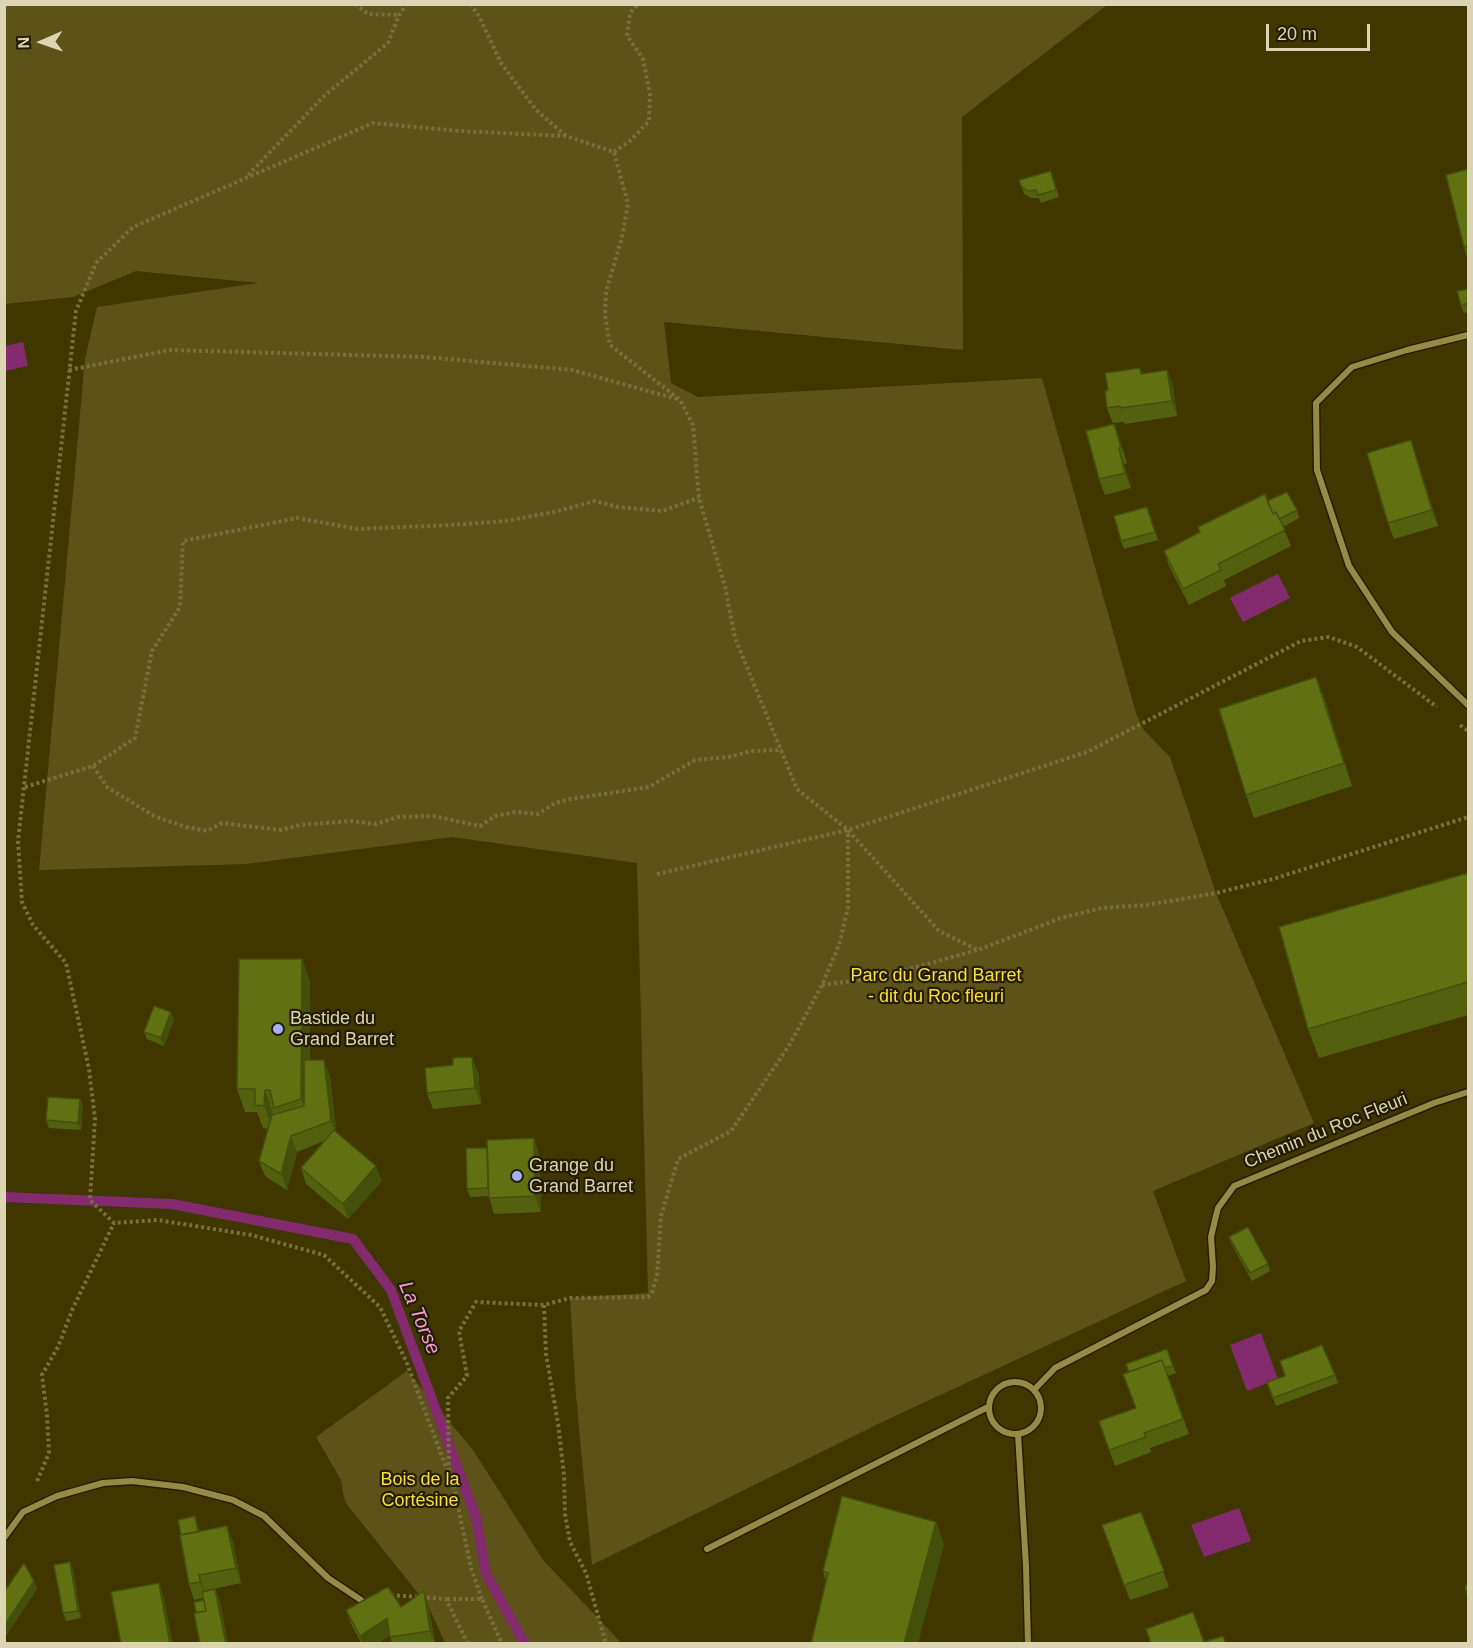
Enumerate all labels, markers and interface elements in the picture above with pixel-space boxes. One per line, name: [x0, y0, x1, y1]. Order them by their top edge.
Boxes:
north arrow: [12, 12, 72, 72]
scale bar: [1269, 12, 1372, 50]
text: 20 m: [1277, 24, 1317, 44]
text: N: [15, 37, 32, 49]
park label: Parc du Grand Barret - dit du Roc fleuri: [850, 965, 1022, 1008]
place label: Bastide du Grand Barret: [290, 1008, 394, 1050]
marker: Bastide du Grand Barret: [271, 1022, 285, 1036]
street label: Chemin du Roc Fleuri: [1241, 1088, 1411, 1174]
place label: Grange du Grand Barret: [529, 1155, 633, 1198]
marker: Grange du Grand Barret: [510, 1169, 524, 1183]
water label: La Torse: [393, 1278, 445, 1358]
park label: Bois de la Cortésine: [380, 1469, 460, 1512]

